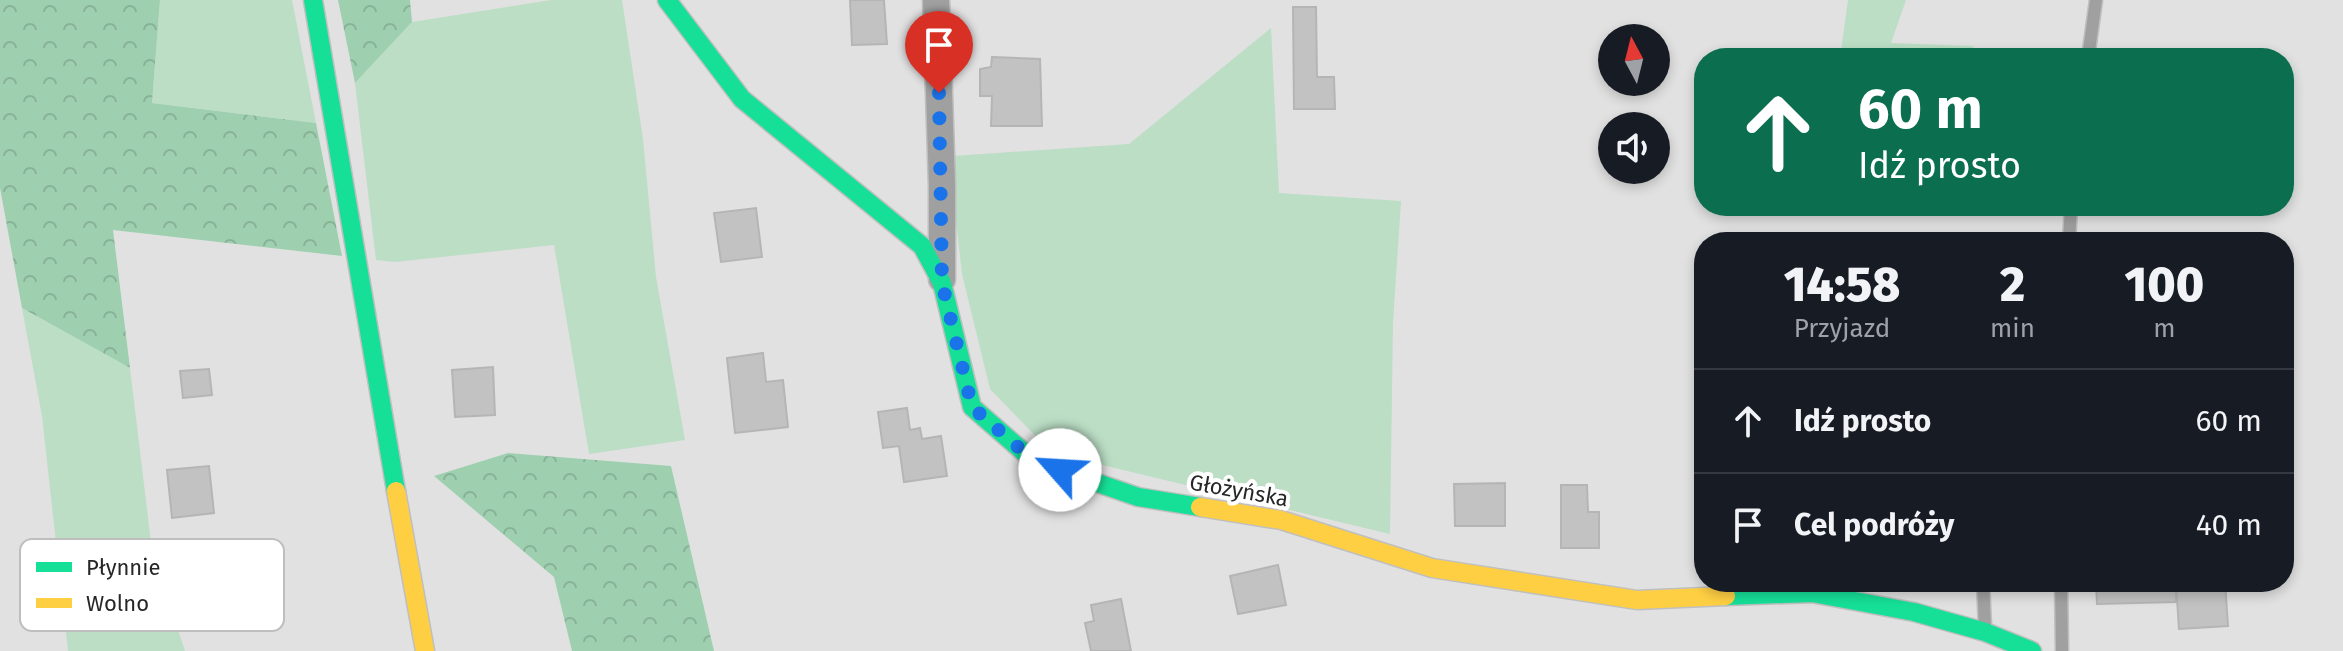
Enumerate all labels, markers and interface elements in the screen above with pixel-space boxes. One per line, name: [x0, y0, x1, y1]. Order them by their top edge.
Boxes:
pin: [905, 11, 973, 93]
icon: arrive: [917, 23, 961, 67]
north arrow: [1598, 24, 1670, 96]
map controls: [1598, 24, 1670, 184]
text: 60 m: [1858, 76, 1983, 143]
icon: ahead: [1726, 80, 1830, 184]
button: sound: [1598, 112, 1670, 184]
text: Idź prosto: [1858, 144, 2021, 188]
text: 14:58: [1784, 256, 1900, 314]
text: 2: [2000, 256, 2025, 314]
text: 100: [2125, 256, 2204, 314]
text: Przyjazd: [1794, 313, 1890, 344]
text: min: [1990, 313, 2035, 344]
text: m: [2153, 313, 2176, 344]
icon: ahead: [1726, 399, 1770, 443]
text: Idź prosto: [1794, 403, 1931, 439]
text: 60 m: [2196, 403, 2262, 439]
position arrow: [1018, 428, 1102, 512]
street label: Głożyńska: [1187, 469, 1290, 512]
icon: arrive: [1726, 503, 1770, 547]
text: Cel podróży: [1794, 507, 1954, 543]
text: 40 m: [2196, 507, 2262, 543]
legend: [20, 539, 284, 631]
text: Płynnie: [86, 554, 160, 581]
text: Wolno: [86, 590, 149, 617]

